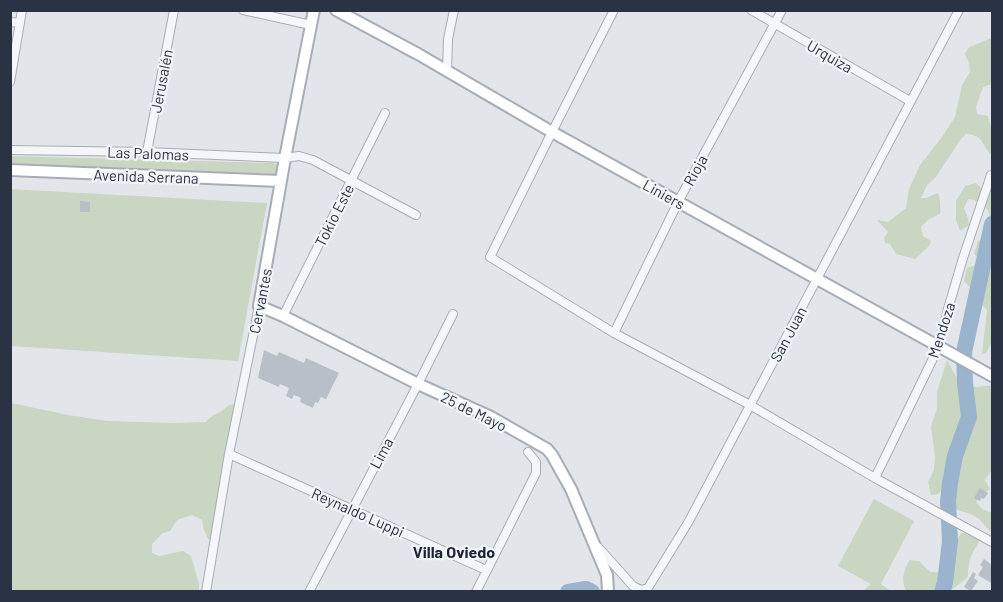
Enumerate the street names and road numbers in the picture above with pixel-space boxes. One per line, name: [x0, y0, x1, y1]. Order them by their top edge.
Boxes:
street label: Urquiza: [804, 36, 856, 76]
street label: Jerusalén: [146, 48, 176, 114]
street label: Las Palomas: [107, 143, 189, 163]
street label: Rioja: [679, 151, 711, 189]
street label: Avenida Serrana: [93, 165, 199, 187]
street label: Liniers: [640, 175, 688, 213]
street label: Tokio Este: [311, 181, 357, 249]
street label: Cervantes: [245, 267, 275, 335]
street label: Mendoza: [924, 300, 958, 360]
street label: San Juan: [766, 303, 810, 365]
street label: 25 de Mayo: [438, 387, 510, 435]
street label: Lima: [365, 434, 397, 472]
street label: Reynaldo Luppi: [309, 484, 407, 540]

